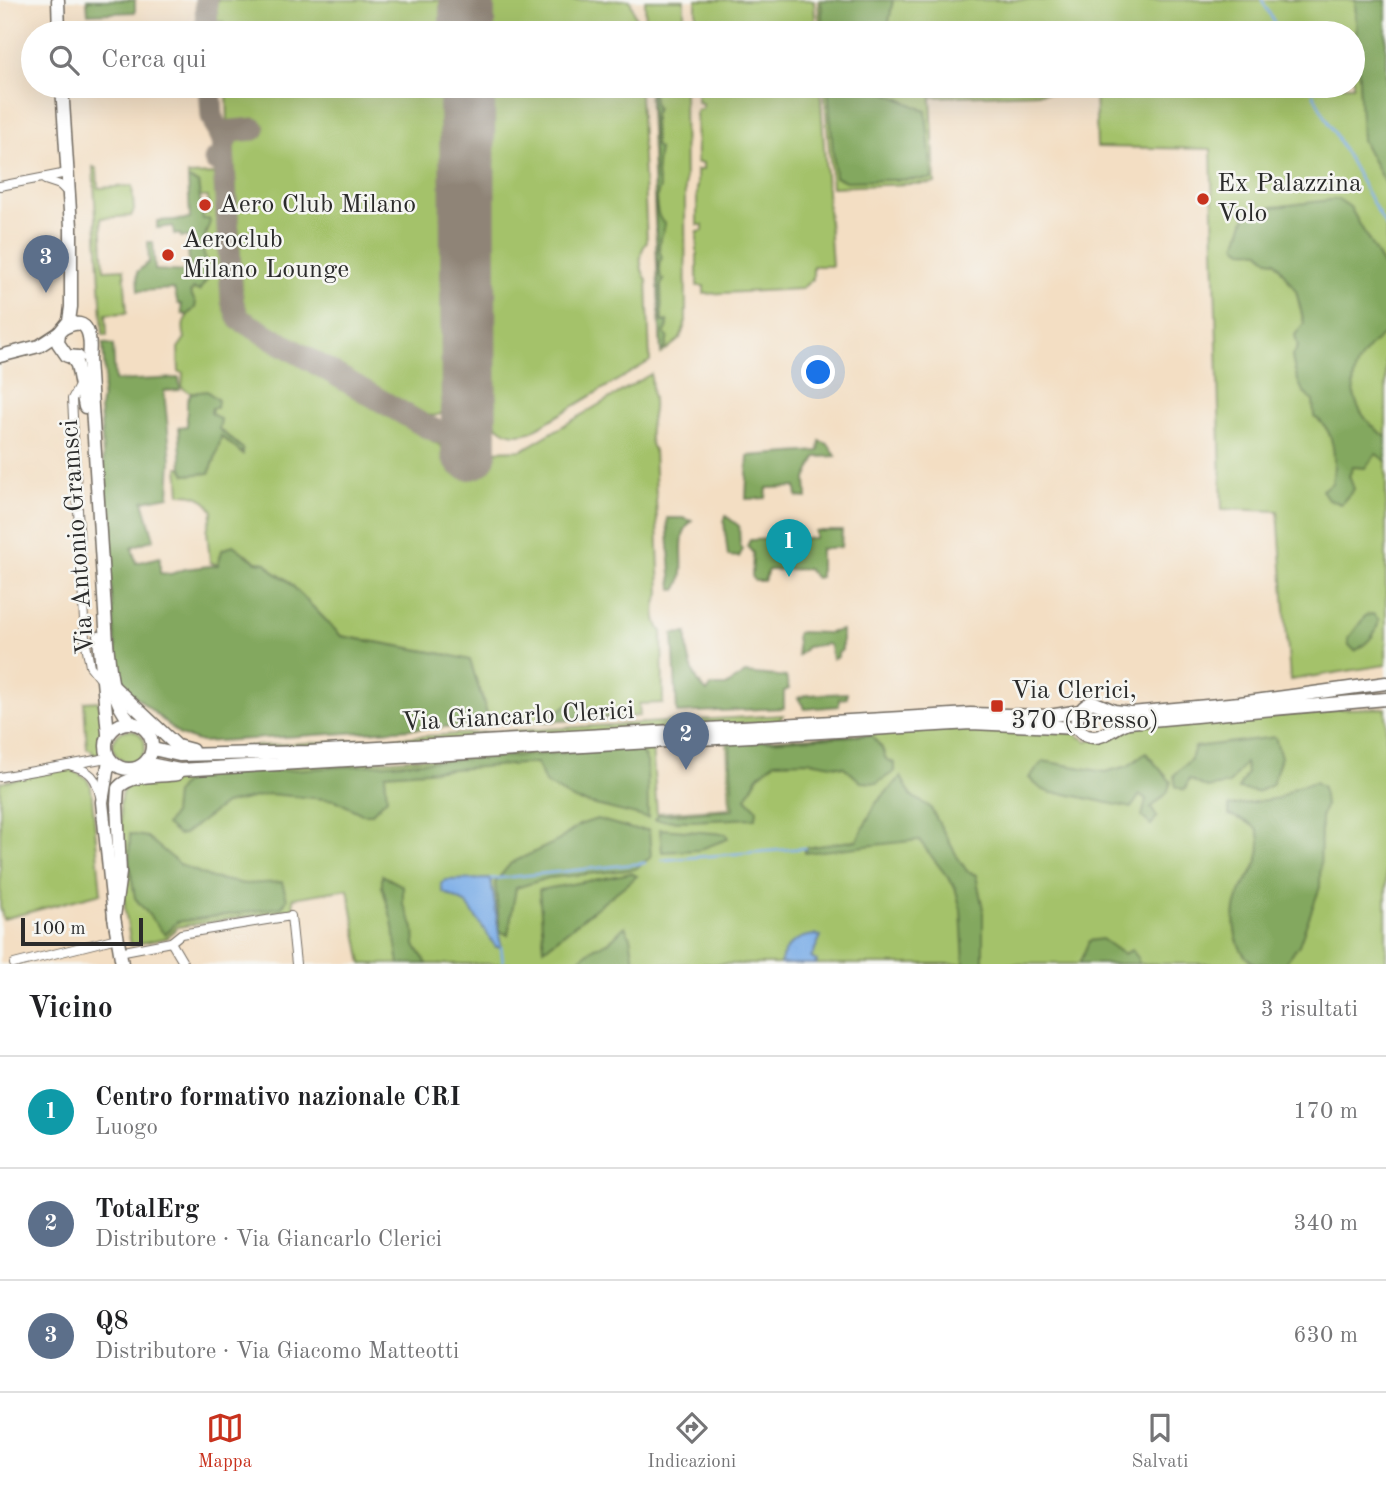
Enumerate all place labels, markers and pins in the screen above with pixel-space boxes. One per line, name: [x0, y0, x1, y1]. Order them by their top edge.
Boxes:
place label: Ex Palazzina Volo: [1217, 171, 1362, 227]
marker: Ex Palazzina Volo: [1195, 191, 1211, 207]
place label: Aero Club Milano: [219, 192, 416, 218]
marker: Aero Club Milano: [197, 197, 213, 213]
place label: Aeroclub Milano Lounge: [182, 227, 349, 283]
pin: 3: [23, 235, 69, 293]
marker: Aeroclub Milano Lounge: [160, 247, 176, 263]
pin: 1: [766, 519, 812, 577]
place label: Via Clerici, 370 (Bresso): [1011, 678, 1159, 734]
marker: Via Clerici, 370 (Bresso): [989, 698, 1005, 714]
pin: 2: [663, 712, 709, 770]

